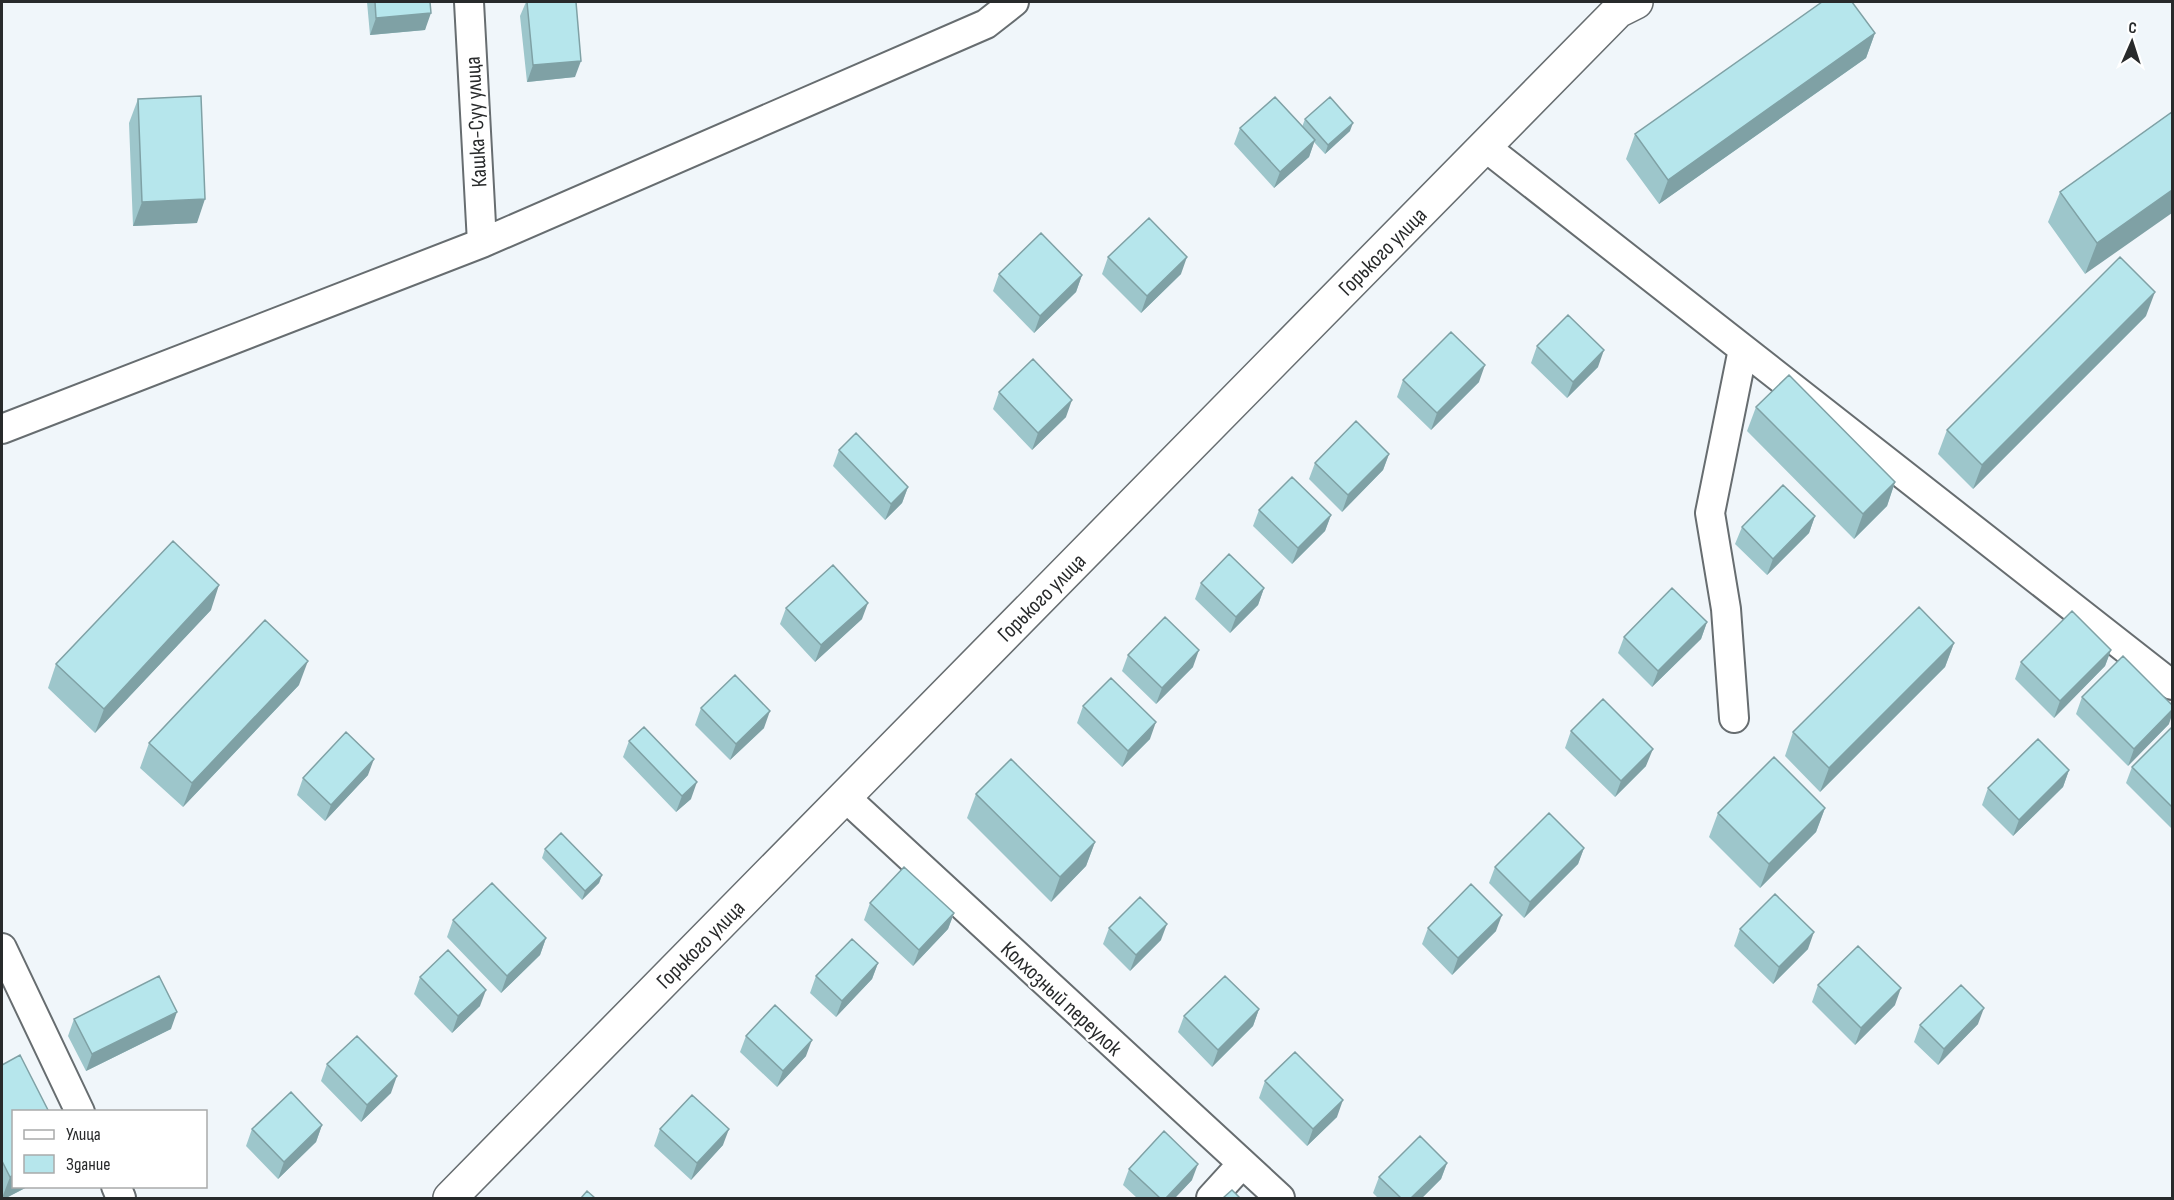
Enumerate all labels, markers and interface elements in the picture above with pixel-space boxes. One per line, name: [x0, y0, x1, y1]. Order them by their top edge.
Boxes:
north arrow: [2102, 12, 2162, 72]
text: С: [2128, 19, 2137, 38]
street label: Кашка-Суу улица: [460, 56, 493, 188]
street label: Горького улица: [1333, 202, 1433, 302]
street label: Горького улица: [992, 548, 1092, 648]
street label: Горького улица: [651, 895, 751, 995]
street label: Колхозный переулок: [995, 936, 1128, 1063]
legend: [12, 1110, 207, 1188]
text: Улица: [66, 1124, 101, 1145]
text: Здание: [66, 1154, 111, 1175]

